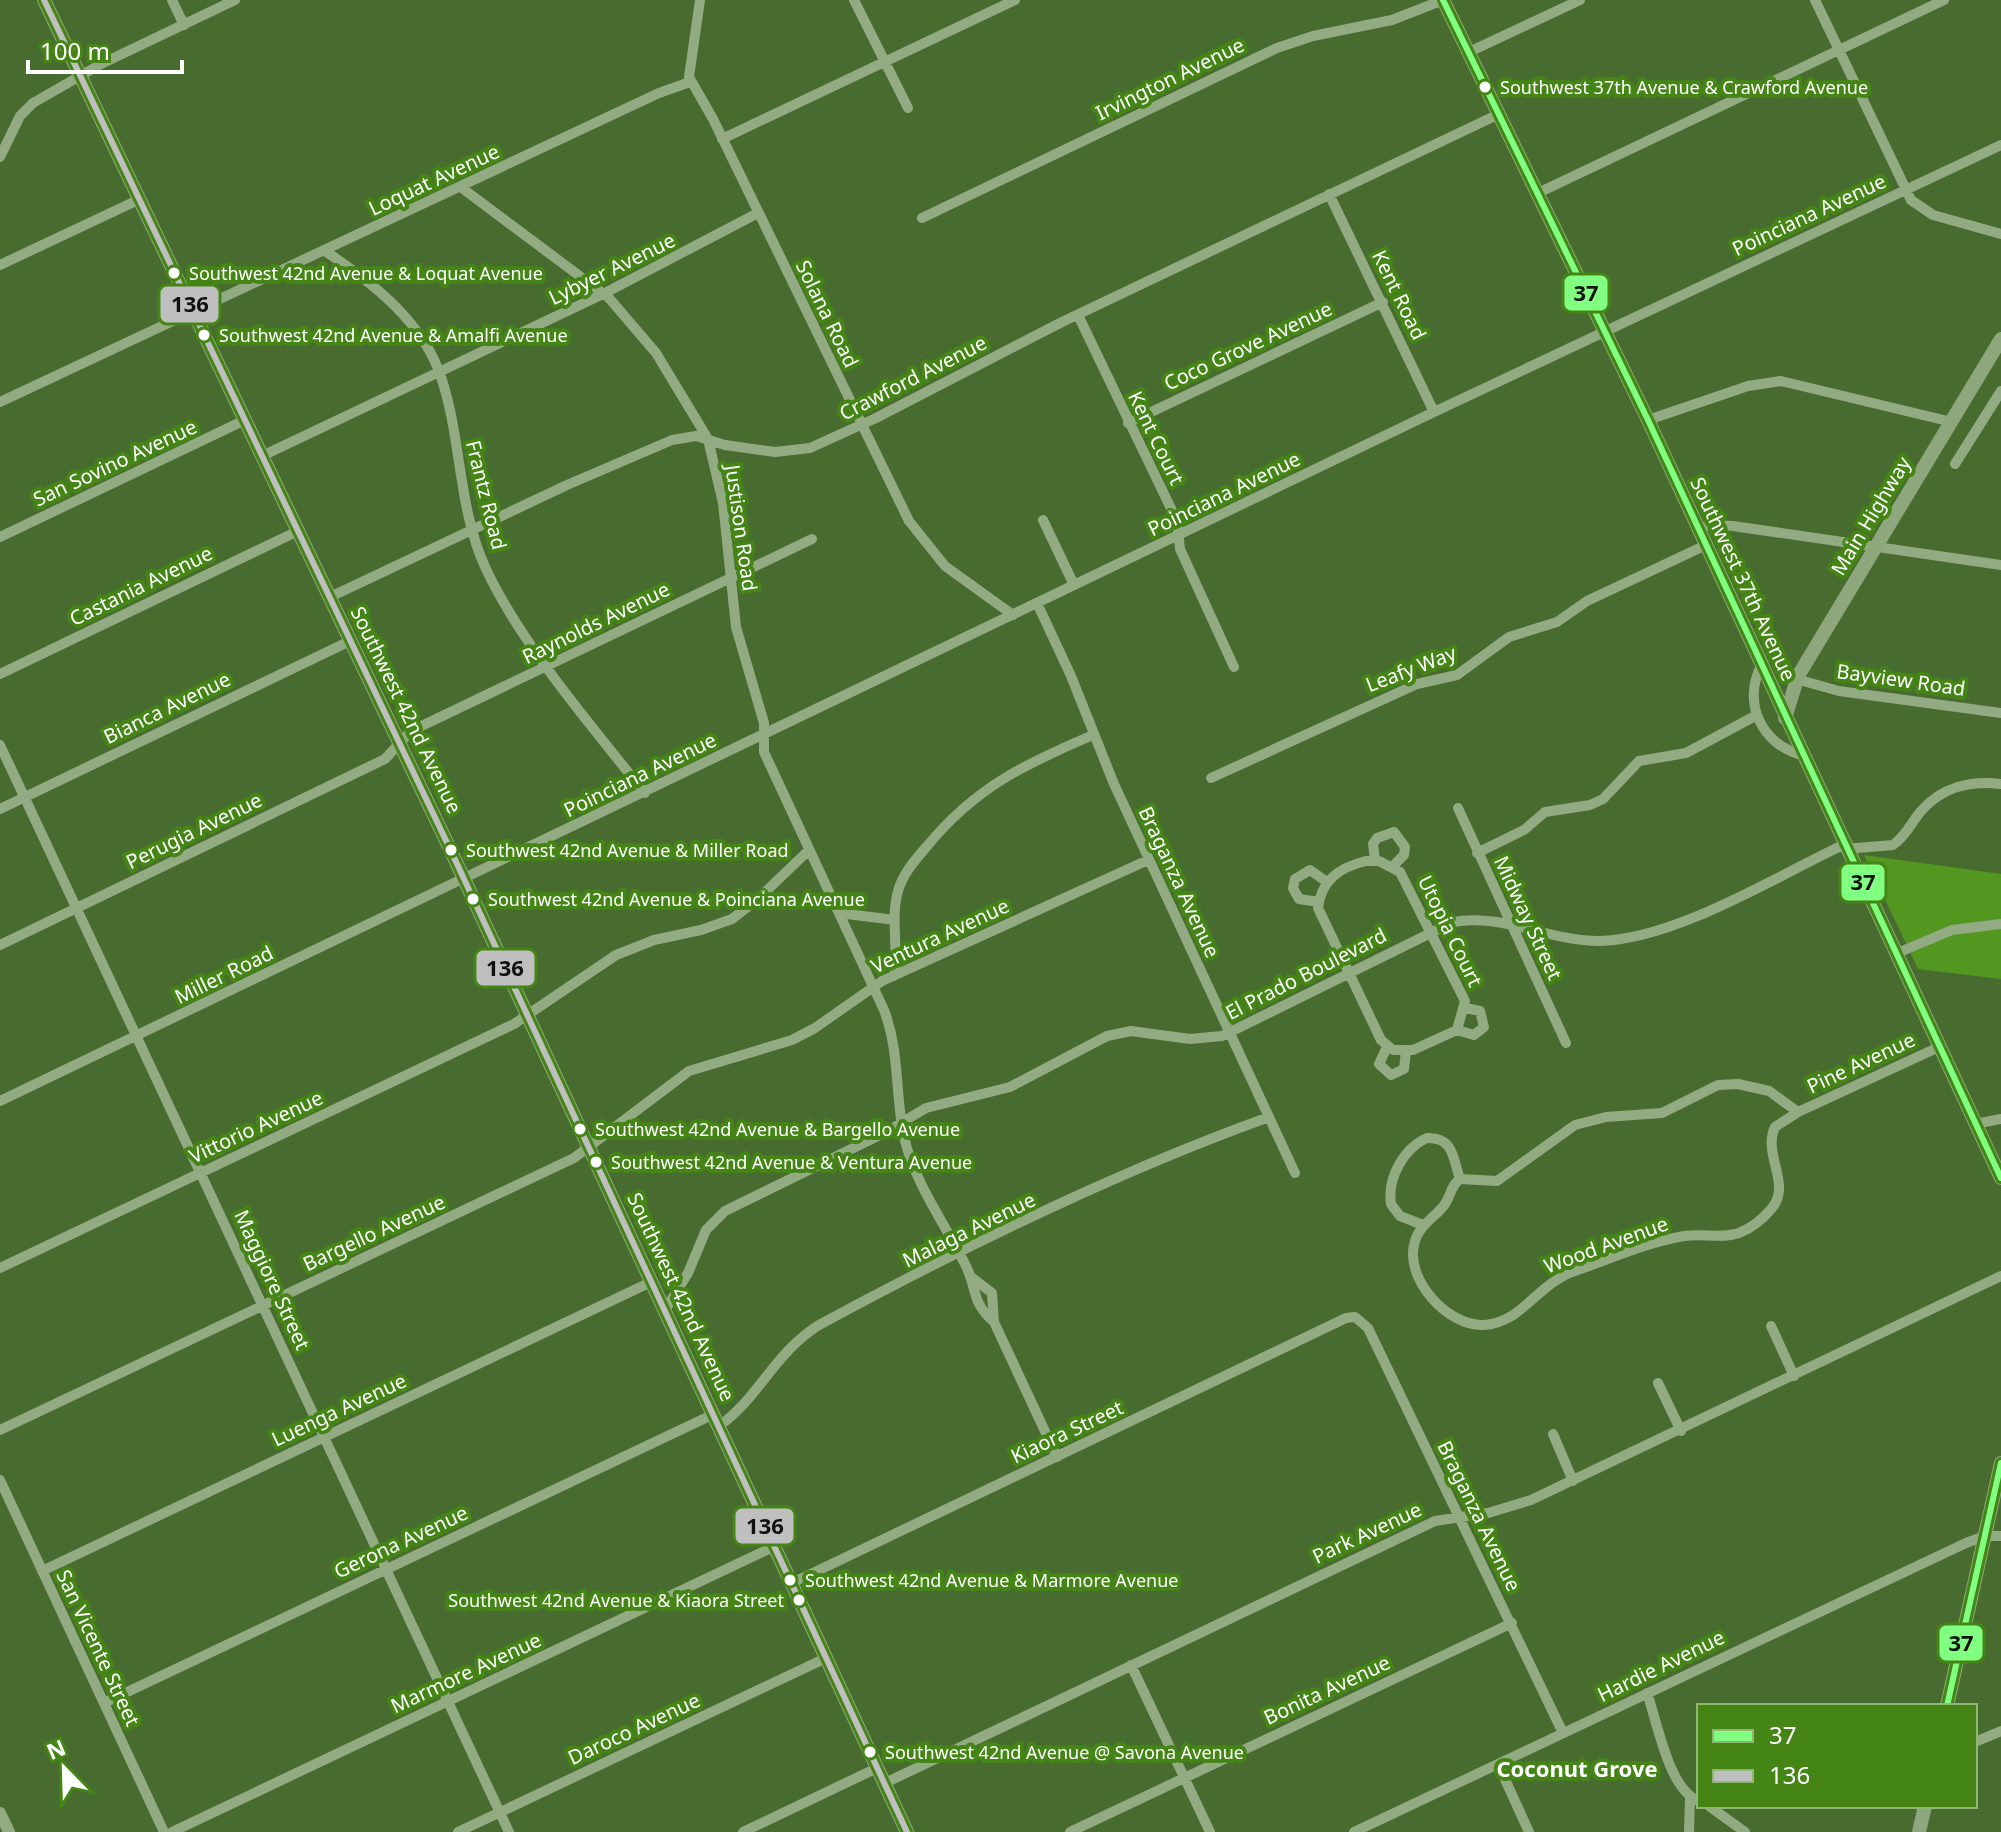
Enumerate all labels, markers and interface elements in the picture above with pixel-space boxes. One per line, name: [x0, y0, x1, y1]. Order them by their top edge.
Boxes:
scale bar: [28, 24, 182, 74]
street label: Irvington Avenue: [1091, 31, 1249, 126]
text: 100 m: [40, 34, 110, 67]
place label: Southwest 37th Avenue & Crawford Avenue: [1500, 75, 1868, 99]
marker: Southwest 37th Avenue & Crawford Avenue: [1477, 79, 1493, 95]
street label: Loquat Avenue: [364, 137, 503, 222]
street label: Poinciana Avenue: [1728, 167, 1890, 262]
street label: Lybyer Avenue: [544, 226, 680, 311]
street label: Kent Road: [1366, 245, 1433, 344]
street label: Solana Road: [790, 256, 865, 372]
place label: Southwest 42nd Avenue & Loquat Avenue: [189, 261, 543, 285]
marker: Southwest 42nd Avenue & Loquat Avenue: [166, 265, 182, 281]
line badge: 37: [1563, 274, 1609, 312]
text: 37: [1573, 277, 1599, 307]
line badge: 136: [159, 285, 220, 324]
text: 136: [171, 288, 209, 318]
street label: Coco Grove Avenue: [1159, 295, 1336, 396]
place label: Southwest 42nd Avenue & Amalfi Avenue: [219, 323, 568, 347]
marker: Southwest 42nd Avenue & Amalfi Avenue: [196, 327, 212, 343]
street label: Crawford Avenue: [834, 329, 991, 426]
street label: Kent Court: [1122, 386, 1191, 489]
street label: San Sovino Avenue: [29, 413, 201, 512]
street label: Frantz Road: [460, 437, 513, 552]
street label: Poinciana Avenue: [1143, 445, 1305, 542]
street label: Main Highway: [1825, 451, 1917, 580]
street label: Justison Road: [719, 461, 764, 593]
street label: Southwest 37th Avenue: [1684, 473, 1803, 685]
street label: Castania Avenue: [65, 539, 217, 632]
street label: Raynolds Avenue: [518, 575, 674, 670]
street label: Southwest 42nd Avenue: [345, 602, 468, 818]
street label: Leafy Way: [1362, 639, 1461, 698]
street label: Bayview Road: [1835, 657, 1967, 702]
street label: Bianca Avenue: [99, 665, 235, 750]
street label: Poinciana Avenue: [559, 726, 721, 823]
street label: Perugia Avenue: [121, 786, 266, 875]
street label: Braganza Avenue: [1133, 802, 1226, 962]
place label: Southwest 42nd Avenue & Miller Road: [466, 838, 789, 862]
marker: Southwest 42nd Avenue & Miller Road: [443, 842, 459, 858]
street label: Midway Street: [1488, 851, 1569, 984]
line badge: 37: [1840, 863, 1886, 902]
text: 37: [1850, 866, 1876, 896]
street label: Utopia Court: [1412, 871, 1489, 991]
place label: Southwest 42nd Avenue & Poinciana Avenue: [488, 887, 865, 911]
marker: Southwest 42nd Avenue & Poinciana Avenue: [465, 891, 481, 907]
street label: Ventura Avenue: [866, 892, 1013, 979]
street label: El Prado Boulevard: [1221, 921, 1391, 1026]
street label: Miller Road: [170, 939, 278, 1010]
line badge: 136: [475, 949, 536, 987]
text: 136: [486, 952, 524, 982]
street label: Pine Avenue: [1802, 1026, 1919, 1099]
street label: Vittorio Avenue: [185, 1084, 327, 1169]
place label: Southwest 42nd Avenue & Bargello Avenue: [595, 1117, 960, 1141]
marker: Southwest 42nd Avenue & Bargello Avenue: [572, 1121, 588, 1137]
place label: Southwest 42nd Avenue & Ventura Avenue: [611, 1150, 972, 1174]
marker: Southwest 42nd Avenue & Ventura Avenue: [588, 1154, 604, 1170]
street label: Malaga Avenue: [898, 1186, 1040, 1273]
street label: Bargello Avenue: [298, 1188, 449, 1277]
street label: Southwest 42nd Avenue: [621, 1188, 742, 1405]
street label: Maggiore Street: [228, 1205, 317, 1354]
street label: Wood Avenue: [1540, 1210, 1672, 1279]
street label: Luenga Avenue: [267, 1367, 410, 1453]
street label: Kiaora Street: [1006, 1394, 1127, 1469]
street label: Braganza Avenue: [1431, 1436, 1528, 1595]
street label: Park Avenue: [1308, 1495, 1426, 1570]
street label: Gerona Avenue: [329, 1499, 472, 1584]
line badge: 136: [734, 1507, 795, 1545]
text: 136: [746, 1510, 784, 1540]
street label: San Vicente Street: [50, 1565, 147, 1730]
place label: Southwest 42nd Avenue & Marmore Avenue: [805, 1568, 1179, 1592]
marker: Southwest 42nd Avenue & Marmore Avenue: [782, 1572, 798, 1588]
place label: Southwest 42nd Avenue & Kiaora Street: [448, 1588, 784, 1612]
marker: Southwest 42nd Avenue & Kiaora Street: [791, 1592, 807, 1608]
street label: Hardie Avenue: [1593, 1623, 1729, 1708]
line badge: 37: [1938, 1624, 1984, 1662]
street label: Marmore Avenue: [386, 1626, 545, 1719]
text: 37: [1948, 1627, 1974, 1657]
street label: Bonita Avenue: [1259, 1648, 1394, 1731]
street label: Daroco Avenue: [563, 1686, 704, 1771]
legend: [1697, 1704, 1977, 1808]
text: 37: [1769, 1718, 1796, 1751]
north arrow: [24, 1728, 104, 1808]
text: N: [42, 1731, 70, 1766]
place label: Southwest 42nd Avenue @ Savona Avenue: [885, 1740, 1244, 1764]
marker: Southwest 42nd Avenue @ Savona Avenue: [862, 1744, 878, 1760]
district label: Coconut Grove: [1496, 1753, 1658, 1783]
text: 136: [1769, 1758, 1810, 1791]

